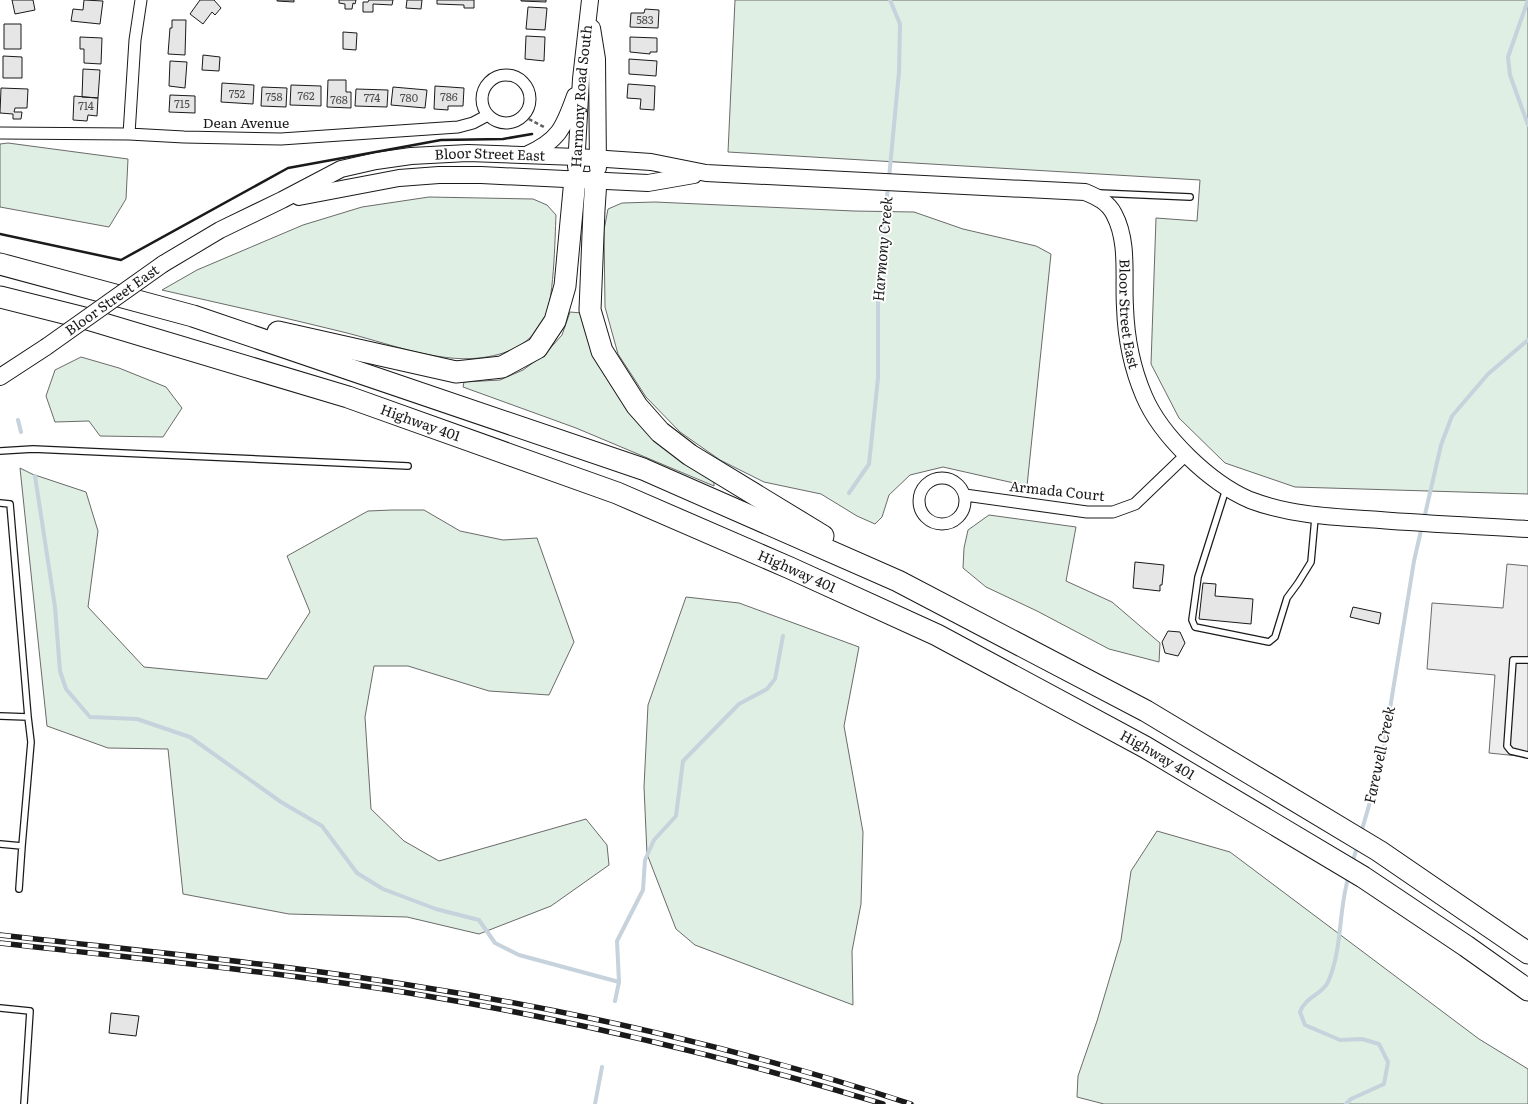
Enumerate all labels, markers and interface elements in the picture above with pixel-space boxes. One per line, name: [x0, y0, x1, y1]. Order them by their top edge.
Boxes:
house number: 583: [636, 11, 654, 27]
street label: Harmony Road South: [565, 23, 596, 168]
house number: 752: [229, 85, 246, 101]
house number: 762: [297, 87, 315, 103]
house number: 758: [266, 88, 282, 104]
house number: 786: [440, 88, 458, 104]
house number: 774: [364, 89, 380, 105]
house number: 780: [400, 89, 418, 105]
house number: 768: [330, 91, 348, 107]
house number: 715: [174, 95, 190, 111]
house number: 714: [78, 97, 94, 113]
street label: Dean Avenue: [203, 112, 289, 132]
street label: Bloor Street East: [434, 142, 546, 165]
water label: Harmony Creek: [865, 195, 898, 302]
street label: Bloor Street East: [61, 259, 163, 339]
street label: Bloor Street East: [1115, 259, 1145, 371]
street label: Highway 401: [378, 398, 464, 446]
street label: Armada Court: [1008, 475, 1106, 505]
street label: Highway 401: [755, 544, 840, 597]
water label: Farewell Creek: [1357, 703, 1400, 806]
street label: Highway 401: [1117, 724, 1200, 784]

